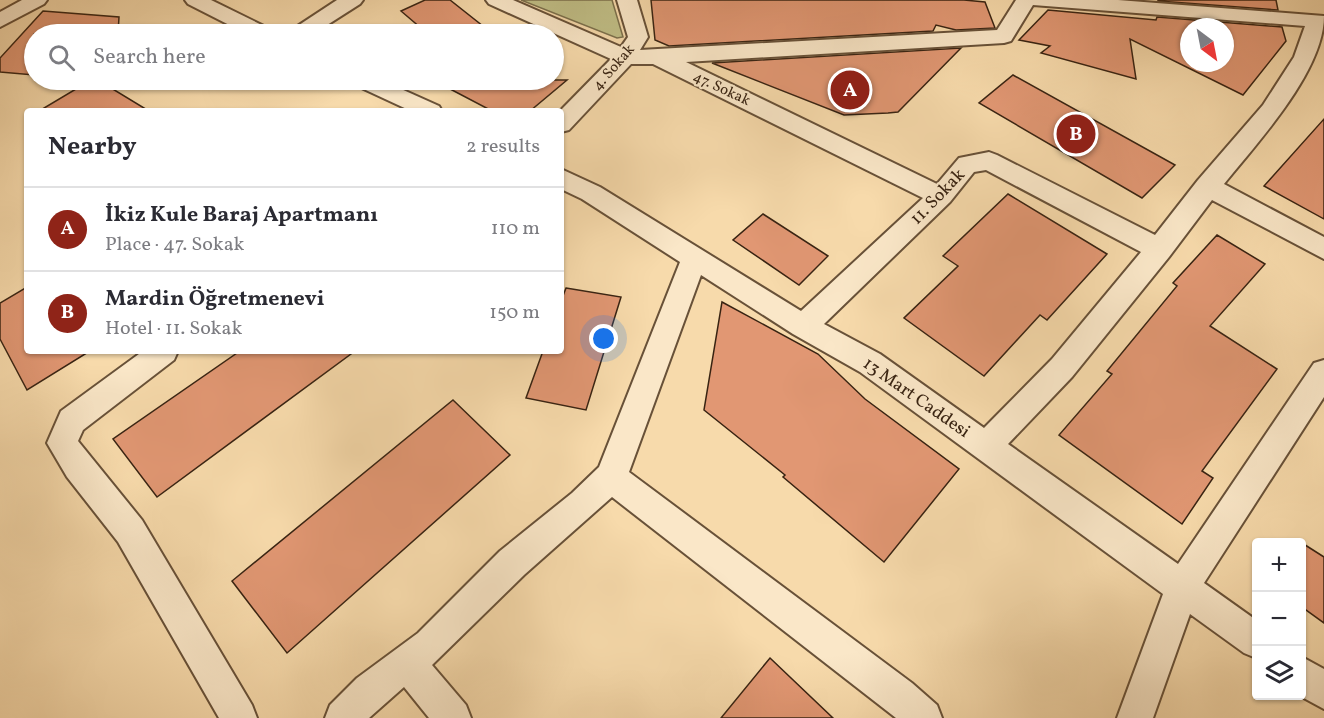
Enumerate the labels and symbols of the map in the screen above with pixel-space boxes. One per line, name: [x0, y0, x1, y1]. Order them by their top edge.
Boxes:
north arrow: [1180, 18, 1234, 72]
street label: 4. Sokak: [588, 40, 640, 96]
street label: 47. Sokak: [689, 67, 754, 112]
pin: A: [830, 68, 870, 112]
pin: B: [1056, 112, 1096, 156]
street label: 11. Sokak: [905, 163, 971, 231]
your location: [589, 324, 618, 353]
street label: 13 Mart Caddesi: [857, 352, 975, 445]

